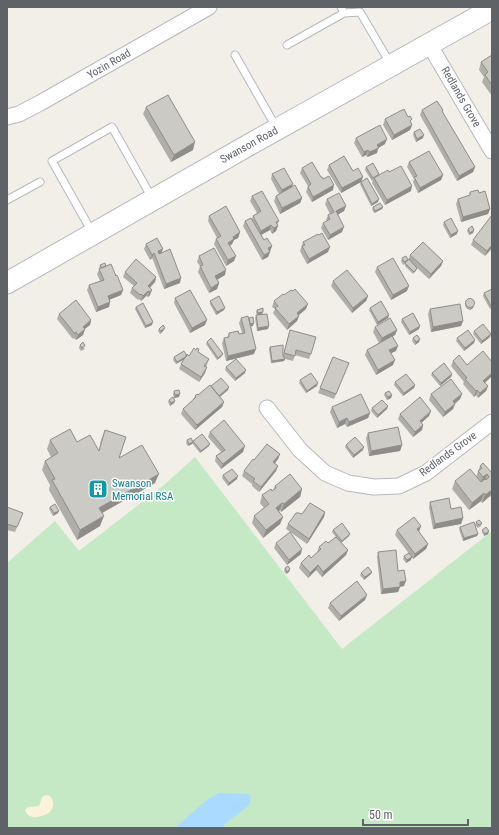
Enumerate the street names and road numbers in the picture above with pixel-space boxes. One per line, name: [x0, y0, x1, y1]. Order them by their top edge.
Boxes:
street label: Yozin Road: [85, 46, 133, 82]
street label: Redlands Grove: [438, 65, 484, 129]
street label: Swanson Road: [218, 124, 280, 166]
street label: Redlands Grove: [417, 429, 479, 479]

